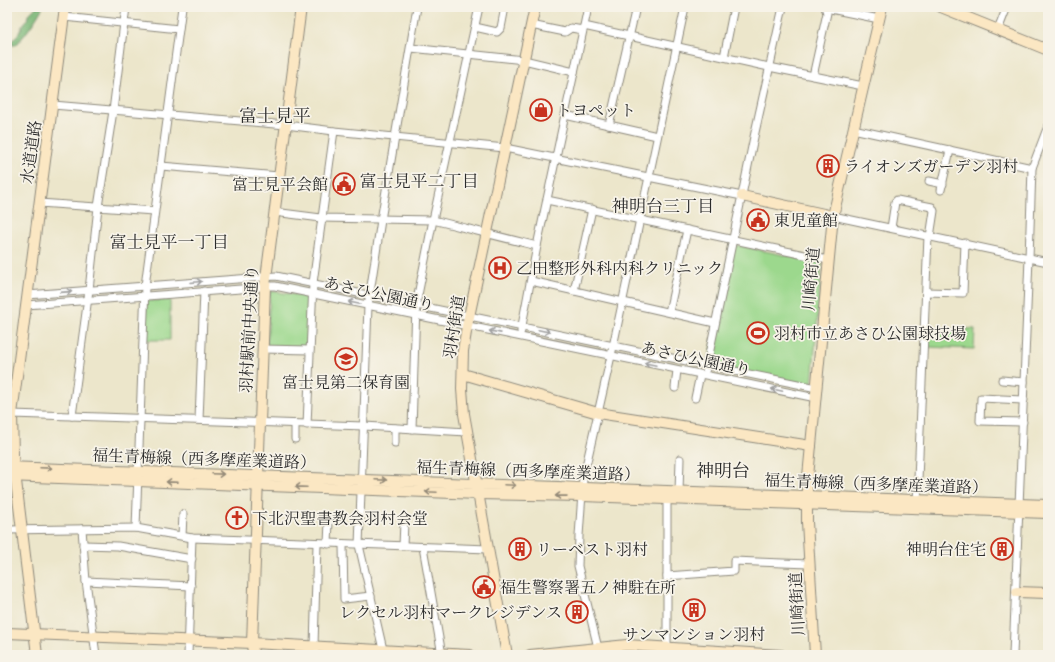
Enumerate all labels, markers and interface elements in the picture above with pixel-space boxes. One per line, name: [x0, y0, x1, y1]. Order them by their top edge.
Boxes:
shop icon: トヨペット: [528, 97, 554, 123]
place label: トヨペット: [556, 100, 636, 121]
district label: 富士見平: [239, 104, 311, 127]
street label: 水道道路: [16, 119, 46, 185]
building icon: ライオンズガーデン羽村: [815, 153, 841, 179]
place label: ライオンズガーデン羽村: [844, 156, 1018, 177]
district label: 富士見平二丁目: [360, 170, 479, 192]
public building icon: 富士見平会館: [331, 171, 357, 197]
place label: 富士見平会館: [232, 174, 328, 195]
district label: 神明台三丁目: [612, 195, 714, 217]
public building icon: 東児童館: [745, 207, 771, 233]
place label: 東児童館: [774, 210, 838, 231]
district label: 富士見平一丁目: [110, 231, 229, 253]
street label: 川崎街道: [798, 246, 824, 312]
hospital icon: 乙田整形外科内科クリニック: [487, 255, 513, 281]
place label: 乙田整形外科内科クリニック: [516, 258, 723, 279]
street label: 羽村駅前中央通り: [235, 265, 263, 393]
street label: あさひ公園通り: [322, 272, 436, 316]
one-way arrow: [189, 278, 202, 285]
one-way arrow: [59, 288, 72, 295]
street label: 羽村街道: [439, 294, 469, 360]
one-way arrow: [348, 298, 361, 306]
sports icon: 羽村市立あさひ公園球技場: [745, 320, 771, 346]
place label: 羽村市立あさひ公園球技場: [774, 323, 966, 344]
one-way arrow: [489, 328, 502, 336]
one-way arrow: [537, 328, 550, 336]
street label: あさひ公園通り: [639, 337, 753, 381]
school or university icon: 富士見第二保育園: [333, 346, 359, 372]
one-way arrow: [644, 360, 657, 368]
place label: 富士見第二保育園: [282, 372, 410, 393]
one-way arrow: [771, 386, 784, 394]
street label: 福生青梅線（西多摩産業道路）: [92, 445, 316, 473]
street label: 福生青梅線（西多摩産業道路）: [416, 457, 640, 485]
district label: 神明台: [696, 459, 750, 482]
one-way arrow: [39, 465, 52, 472]
street label: 福生青梅線（西多摩産業道路）: [764, 470, 988, 498]
one-way arrow: [211, 471, 224, 478]
one-way arrow: [374, 477, 387, 484]
one-way arrow: [166, 478, 179, 486]
one-way arrow: [503, 481, 516, 488]
one-way arrow: [295, 483, 308, 491]
one-way arrow: [425, 488, 438, 496]
one-way arrow: [555, 492, 568, 500]
church icon: 下北沢聖書教会羽村会堂: [224, 505, 250, 531]
place label: 下北沢聖書教会羽村会堂: [252, 508, 428, 529]
building icon: リーベスト羽村: [507, 536, 533, 562]
building icon: 神明台住宅: [989, 536, 1015, 562]
place label: リーベスト羽村: [536, 539, 648, 560]
place label: 神明台住宅: [906, 539, 986, 560]
street label: 川崎街道: [785, 571, 809, 637]
public building icon: 福生警察署五ノ神駐在所: [471, 574, 497, 600]
place label: 福生警察署五ノ神駐在所: [500, 577, 676, 598]
building icon: サンマンション羽村: [681, 597, 707, 623]
building icon: レクセル羽村マークレジデンス: [564, 599, 590, 625]
place label: レクセル羽村マークレジデンス: [340, 602, 562, 623]
place label: サンマンション羽村: [623, 624, 765, 645]

